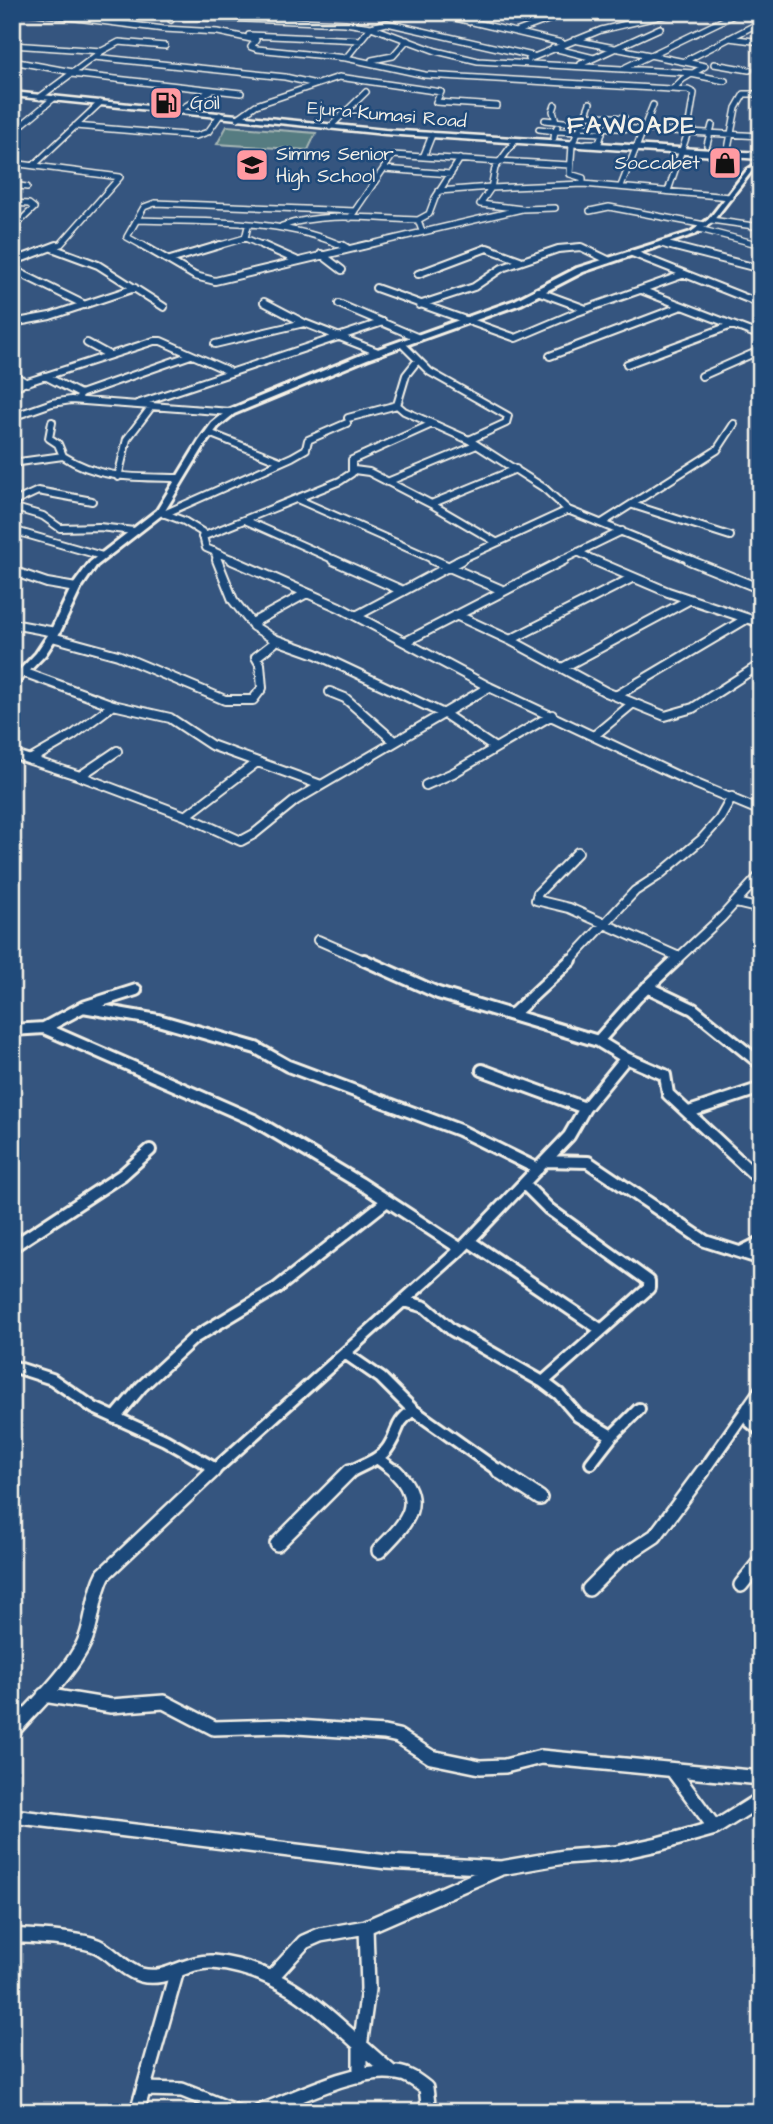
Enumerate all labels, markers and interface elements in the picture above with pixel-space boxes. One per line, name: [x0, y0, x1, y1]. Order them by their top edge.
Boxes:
fuel station icon: Goil: [147, 84, 185, 122]
place label: Goil: [190, 90, 220, 117]
street label: Ejura-Kumasi Road: [306, 95, 468, 135]
district label: FAWOADE: [567, 109, 697, 143]
place label: Simms Senior High School: [276, 141, 394, 191]
shop icon: Soccabet: [706, 144, 744, 182]
school or university icon: Simms Senior High School: [233, 146, 271, 184]
place label: Soccabet: [615, 150, 700, 177]

